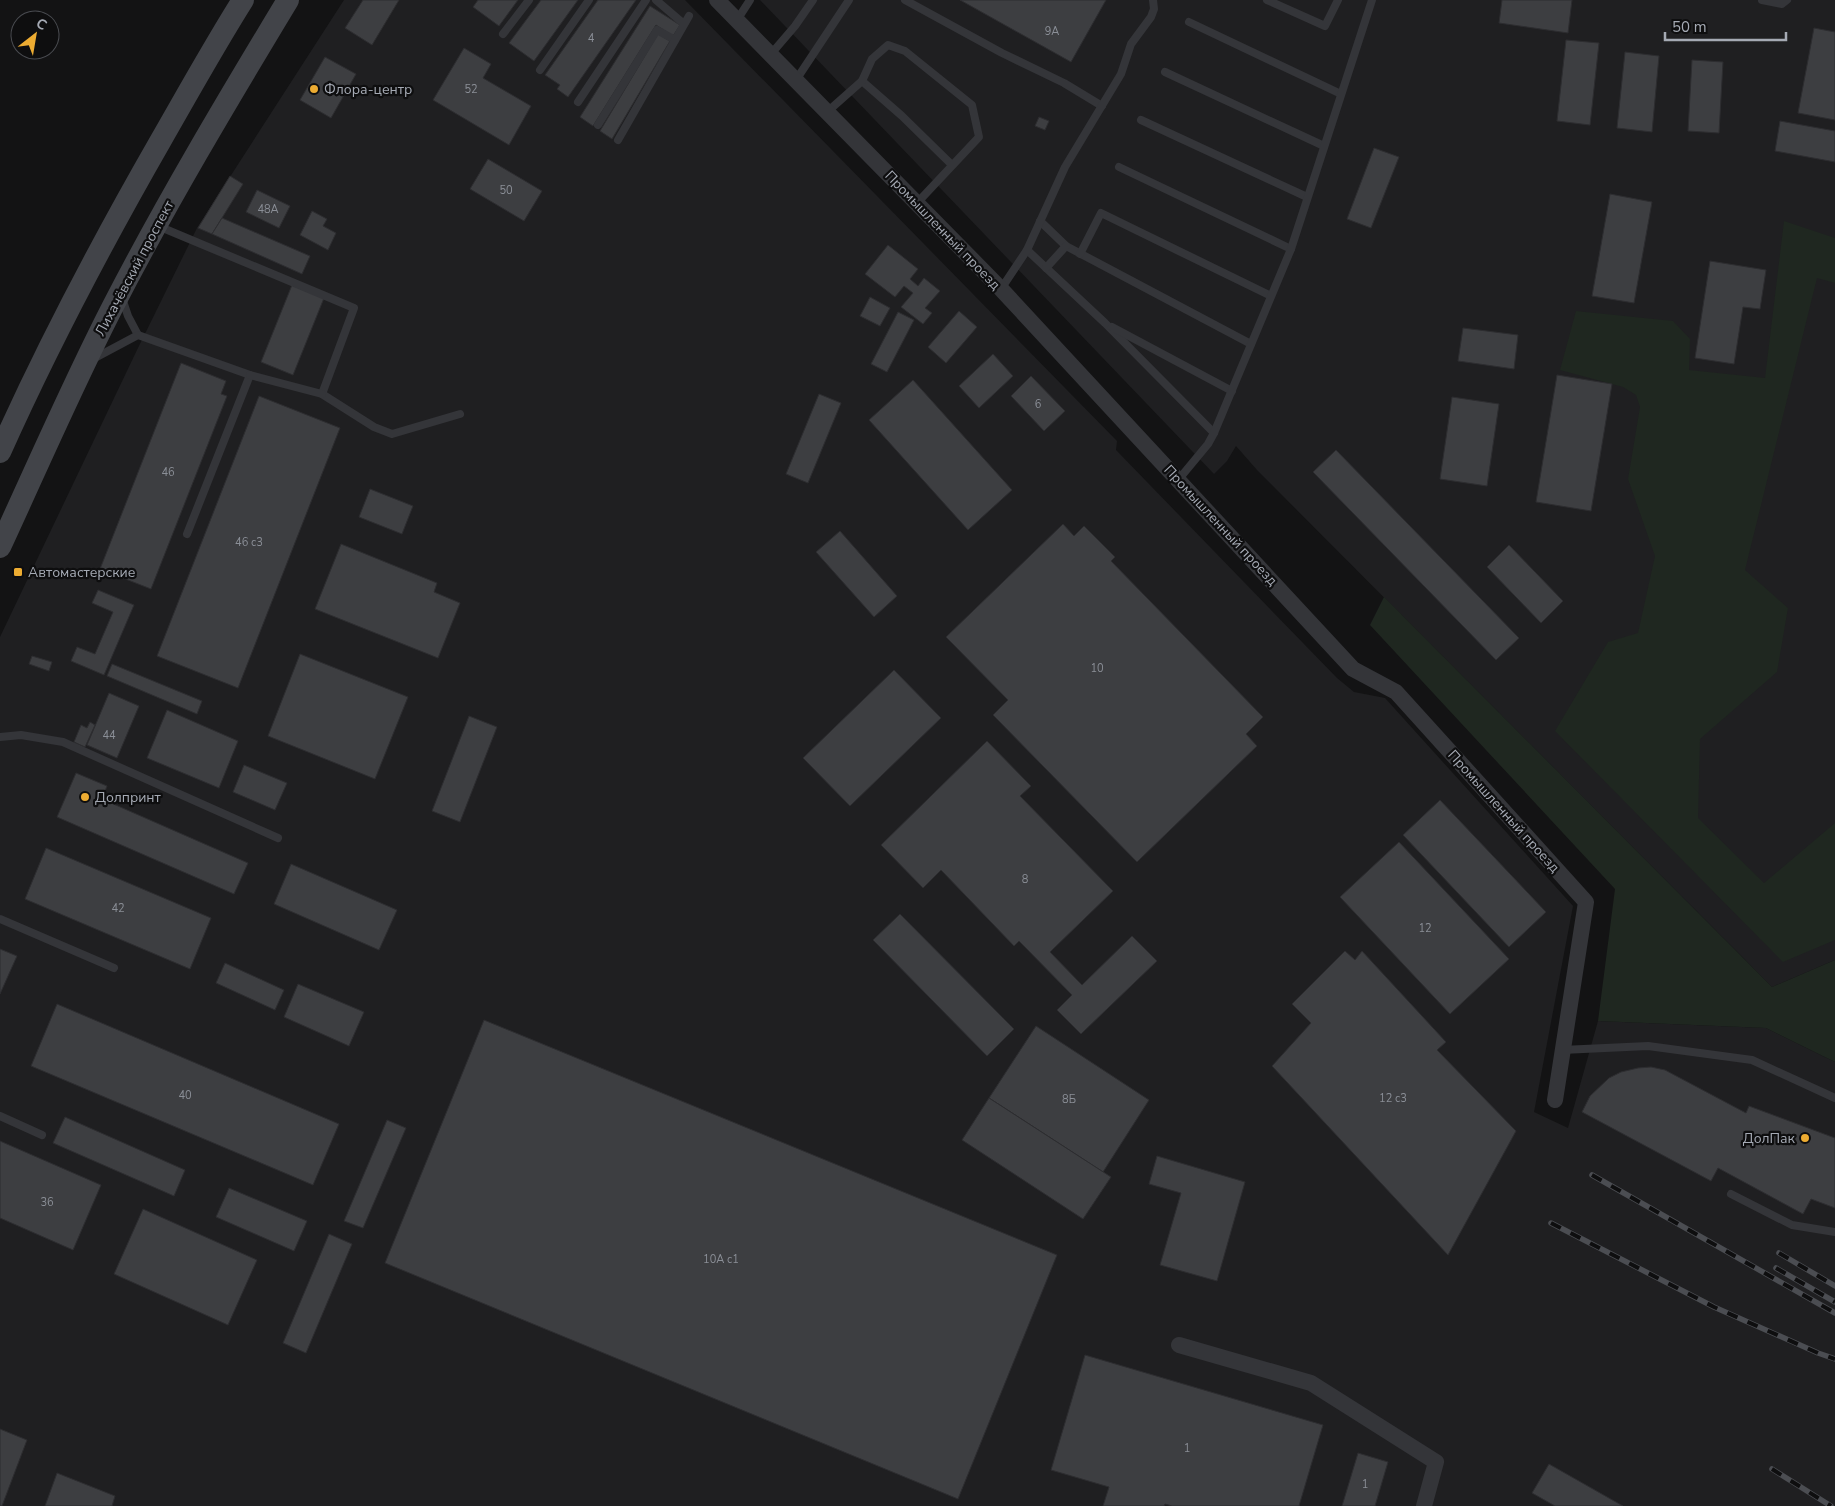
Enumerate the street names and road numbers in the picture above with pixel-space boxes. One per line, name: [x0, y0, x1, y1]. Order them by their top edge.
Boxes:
street label: Промышленный проезд: [881, 167, 1005, 294]
street label: Лихачёвский проспект: [91, 197, 179, 339]
street label: Промышленный проезд: [1160, 461, 1282, 590]
street label: Промышленный проезд: [1443, 746, 1564, 877]

